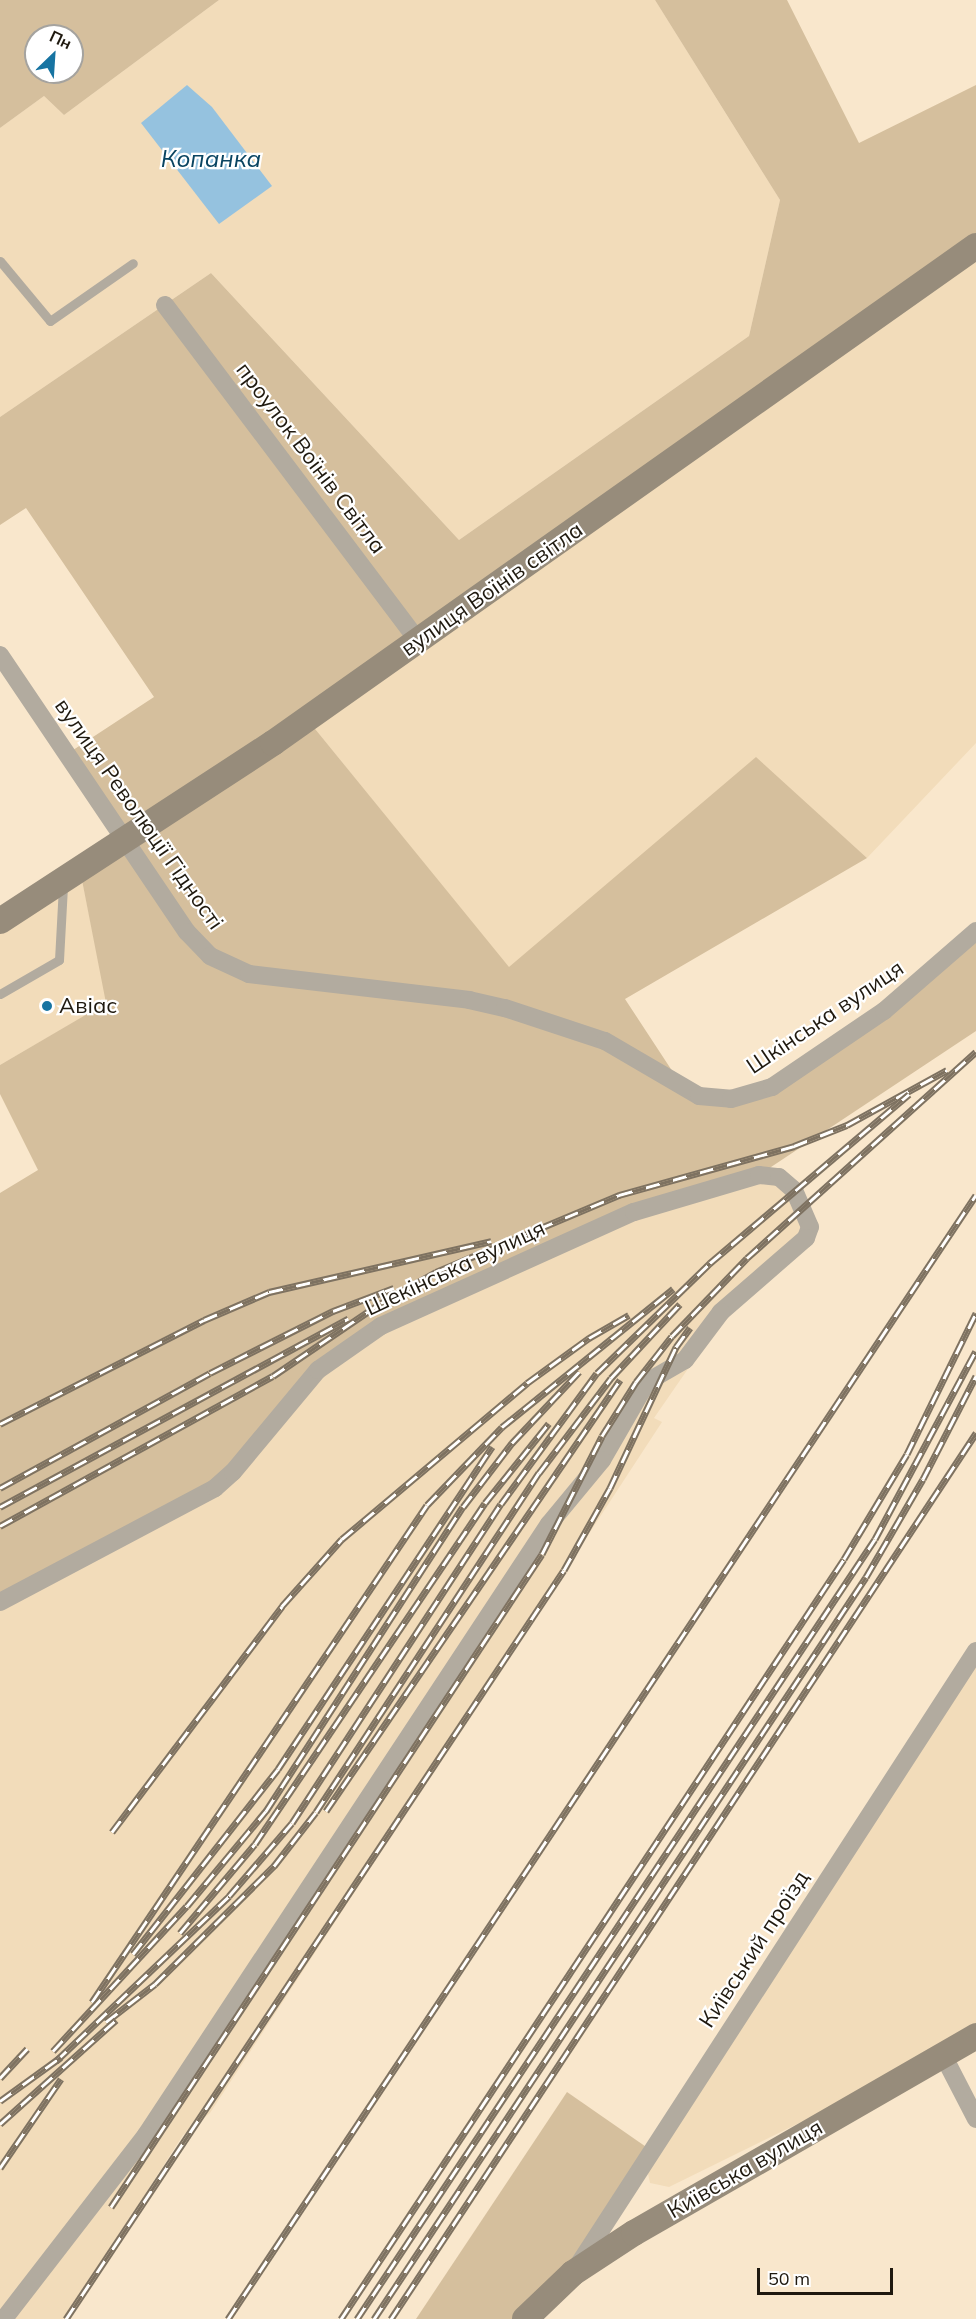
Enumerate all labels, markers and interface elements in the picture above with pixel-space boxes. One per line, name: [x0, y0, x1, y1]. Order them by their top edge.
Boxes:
north arrow: [24, 24, 84, 84]
text: Пн: [46, 26, 75, 53]
water label: Копанка: [161, 145, 261, 173]
street label: проулок Воїнів Світла: [230, 357, 392, 559]
street label: вулиця Воїнів світла: [396, 516, 588, 662]
street label: вулиця Революції Гідності: [49, 694, 229, 934]
street label: Шкінська вулиця: [742, 955, 908, 1079]
place label: Авіас: [59, 993, 117, 1019]
marker: Авіас: [40, 999, 54, 1013]
street label: Шекінська вулиця: [361, 1215, 549, 1321]
street label: Київський проїзд: [693, 1866, 815, 2032]
street label: Київська вулиця: [663, 2114, 827, 2224]
scale bar: [760, 2256, 896, 2294]
text: 50 m: [768, 2267, 810, 2290]

